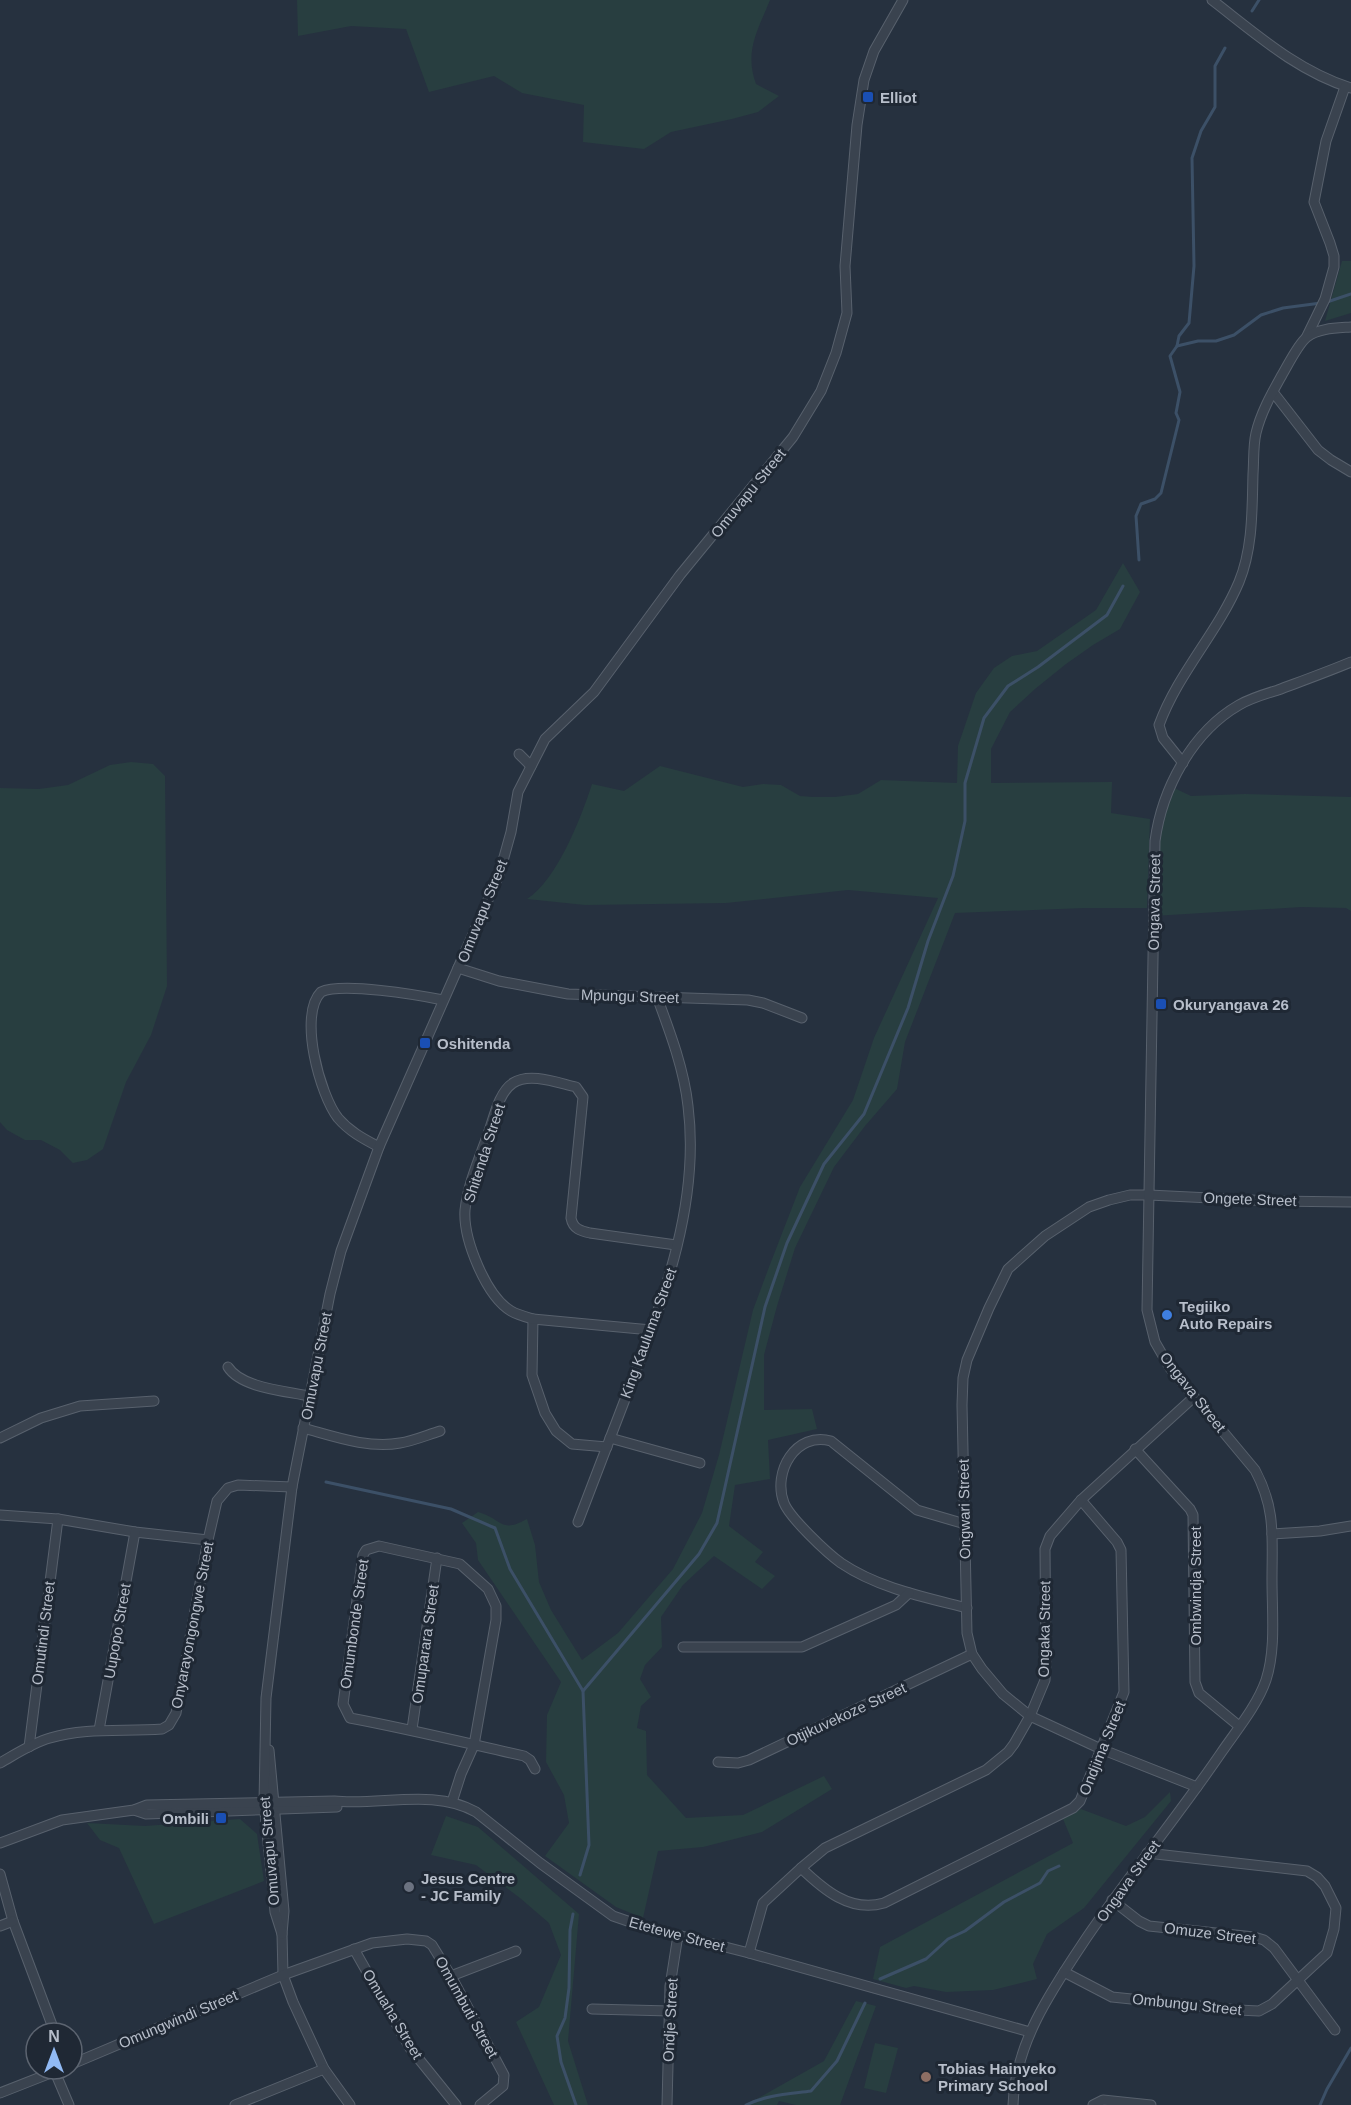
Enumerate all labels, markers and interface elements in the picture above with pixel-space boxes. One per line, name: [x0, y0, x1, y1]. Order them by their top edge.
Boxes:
place label: Elliot: [880, 89, 917, 106]
marker: Elliot: [861, 90, 875, 104]
street label: Omuvapu Street: [707, 445, 789, 541]
street label: Ongava Street: [1145, 853, 1163, 951]
street label: Omuvapu Street: [454, 856, 511, 965]
street label: Mpungu Street: [581, 986, 680, 1006]
place label: Okuryangava 26: [1173, 996, 1289, 1013]
marker: Okuryangava 26: [1154, 997, 1168, 1011]
place label: Oshitenda: [437, 1035, 511, 1052]
marker: Oshitenda: [418, 1036, 432, 1050]
street label: Shitenda Street: [460, 1100, 508, 1205]
street label: Ongete Street: [1203, 1189, 1298, 1209]
street label: King Kauluma Street: [616, 1265, 680, 1401]
place label: Tegiiko Auto Repairs: [1179, 1298, 1272, 1332]
marker: Tegiiko Auto Repairs: [1160, 1308, 1174, 1322]
street label: Omuvapu Street: [297, 1310, 335, 1421]
street label: Ongava Street: [1157, 1349, 1230, 1436]
street label: Ongwari Street: [955, 1458, 973, 1559]
street label: Ombwindja Street: [1187, 1526, 1204, 1646]
street label: Onyarayongongwe Street: [167, 1539, 217, 1710]
street label: Omumbonde Street: [336, 1557, 372, 1690]
street label: Omutindi Street: [28, 1579, 58, 1686]
street label: Ongaka Street: [1035, 1580, 1053, 1678]
street label: Uupopo Street: [100, 1581, 134, 1680]
street label: Omuparara Street: [408, 1583, 442, 1705]
street label: Otjikuvekoze Street: [783, 1678, 909, 1749]
street label: Ondjima Street: [1075, 1698, 1129, 1798]
street label: Omuvapu Street: [256, 1795, 282, 1906]
place label: Ombili: [162, 1810, 209, 1827]
marker: Ombili: [214, 1811, 228, 1825]
street label: Ongava Street: [1093, 1836, 1164, 1925]
place label: Jesus Centre - JC Family: [421, 1870, 515, 1904]
marker: Jesus Centre - JC Family: [402, 1880, 416, 1894]
street label: Etetewe Street: [627, 1913, 728, 1955]
street label: Omuze Street: [1163, 1919, 1258, 1947]
street label: Omumbuti Street: [432, 1953, 502, 2061]
street label: Omuaha Street: [360, 1966, 427, 2063]
street label: Ondje Street: [659, 1977, 681, 2062]
street label: Omungwindi Street: [116, 1986, 241, 2052]
street label: Ombungu Street: [1131, 1990, 1243, 2018]
north arrow: [24, 2021, 84, 2081]
text: N: [48, 2028, 60, 2045]
place label: Tobias Hainyeko Primary School: [938, 2060, 1056, 2094]
marker: Tobias Hainyeko Primary School: [919, 2070, 933, 2084]

